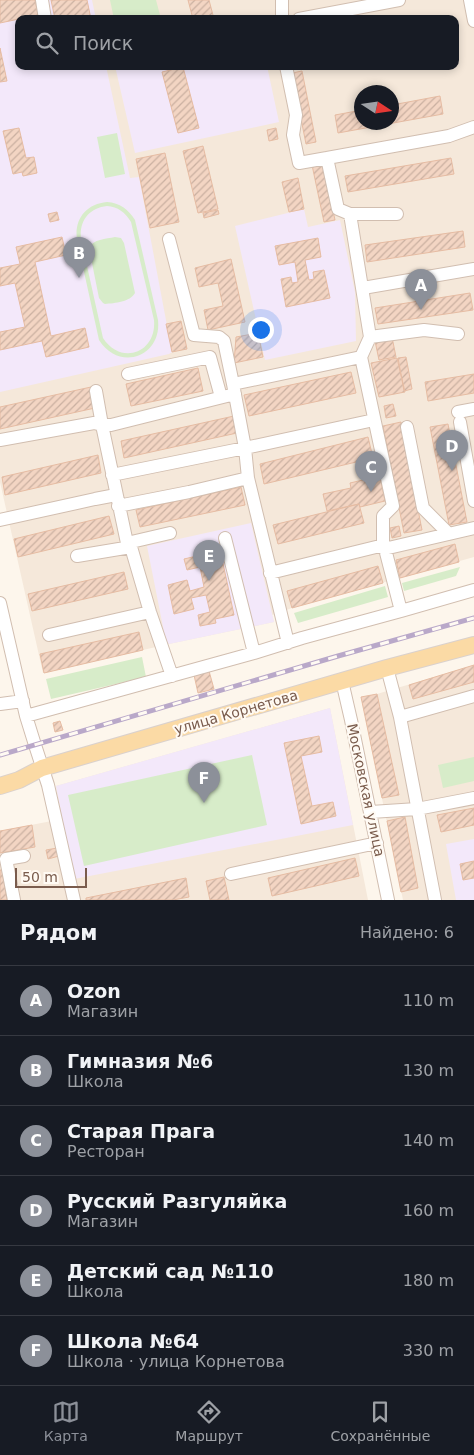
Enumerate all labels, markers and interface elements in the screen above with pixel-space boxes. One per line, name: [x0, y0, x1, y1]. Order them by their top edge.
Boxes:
search box: [15, 15, 459, 70]
icon: search: [33, 29, 61, 57]
text: Поиск: [73, 32, 133, 54]
north arrow: [354, 85, 399, 130]
pin: B: [63, 237, 95, 278]
pin: A: [405, 269, 437, 310]
your location: [248, 317, 274, 343]
pin: D: [436, 430, 468, 471]
pin: C: [355, 451, 387, 492]
pin: E: [193, 540, 225, 581]
street label: улица Корнетова: [172, 687, 300, 737]
street label: Московская улица: [344, 722, 388, 858]
pin: F: [188, 762, 220, 803]
scale bar: [15, 865, 88, 888]
text: 50 m: [22, 869, 58, 885]
text: Рядом: [20, 921, 97, 945]
text: Найдено: 6: [360, 923, 454, 942]
text: Ozon: [67, 980, 121, 1002]
text: A: [30, 991, 42, 1010]
text: 110 m: [403, 991, 454, 1010]
text: Магазин: [67, 1002, 138, 1021]
text: Гимназия №6: [67, 1050, 213, 1072]
text: B: [30, 1061, 42, 1080]
text: 130 m: [403, 1061, 454, 1080]
text: Школа: [67, 1072, 124, 1091]
text: Старая Прага: [67, 1120, 215, 1142]
text: C: [30, 1131, 42, 1150]
text: 140 m: [403, 1131, 454, 1150]
text: Ресторан: [67, 1142, 145, 1161]
text: Русский Разгуляйка: [67, 1190, 287, 1212]
text: D: [29, 1201, 43, 1220]
text: 160 m: [403, 1201, 454, 1220]
text: Магазин: [67, 1212, 138, 1231]
text: Детский сад №110: [67, 1260, 274, 1282]
text: E: [31, 1271, 41, 1290]
text: 180 m: [403, 1271, 454, 1290]
text: Школа: [67, 1282, 124, 1301]
text: Школа №64: [67, 1330, 199, 1352]
text: F: [31, 1341, 41, 1360]
text: 330 m: [403, 1341, 454, 1360]
text: Школа · улица Корнетова: [67, 1352, 285, 1371]
tab: Карта: [44, 1398, 88, 1444]
tab: Маршрут: [175, 1398, 243, 1444]
tab: Сохранённые: [330, 1398, 430, 1444]

